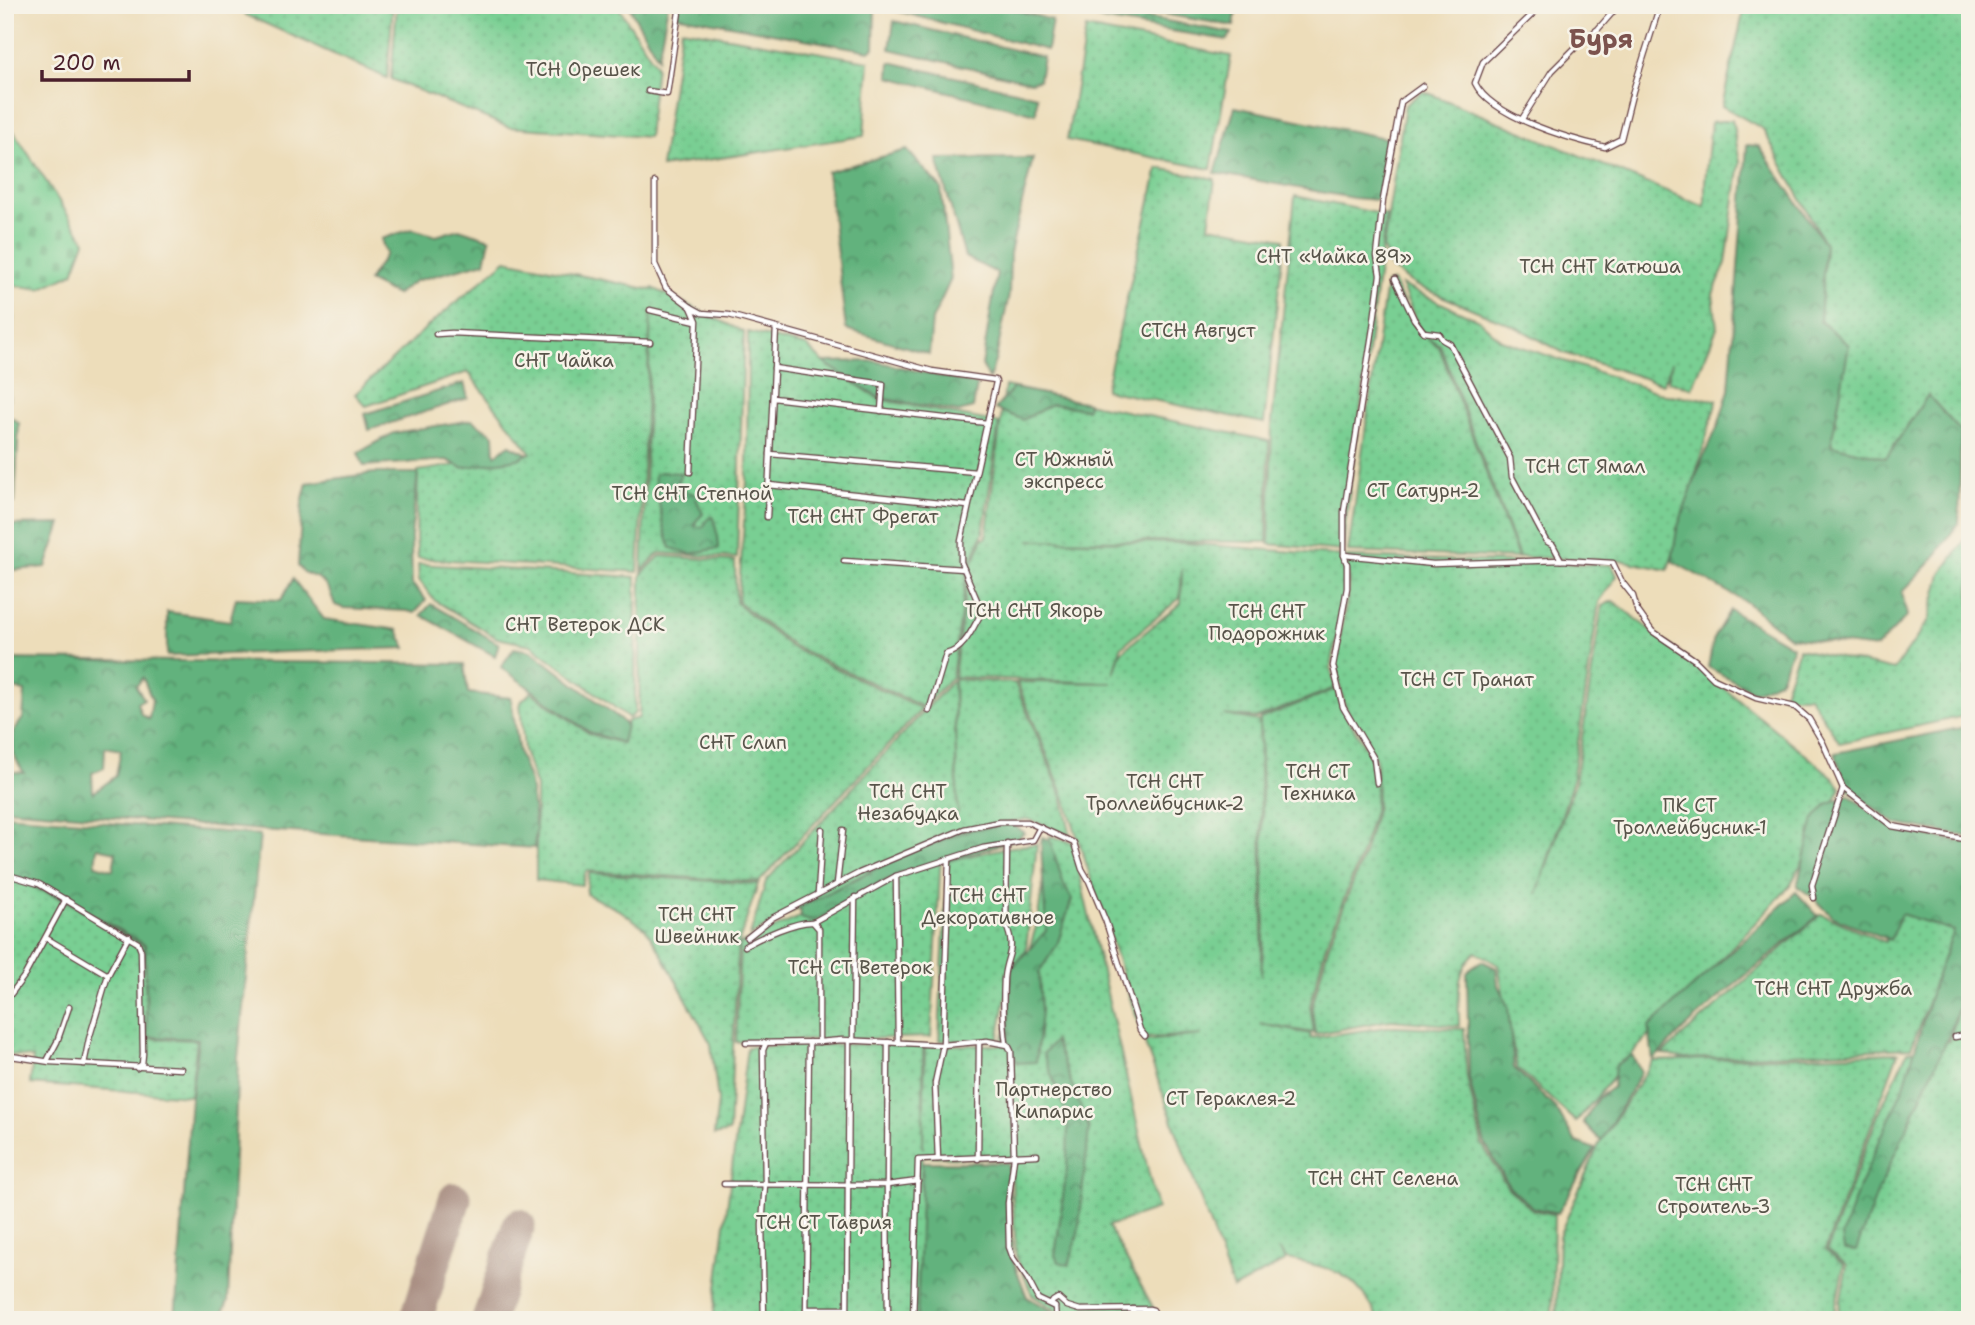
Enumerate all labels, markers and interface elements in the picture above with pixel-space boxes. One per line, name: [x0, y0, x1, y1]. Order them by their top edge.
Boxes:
district label: Буря: [1569, 21, 1633, 56]
scale bar: [42, 38, 189, 82]
text: 200 m: [52, 49, 121, 77]
park label: ТСН Орешек: [526, 57, 640, 82]
park label: СНТ «Чайка 89»: [1256, 244, 1412, 269]
park label: ТСН СНТ Катюша: [1519, 254, 1681, 279]
park label: СТСН Август: [1140, 318, 1256, 343]
park label: СНТ Чайка: [514, 348, 614, 373]
park label: СТ Южный экспресс: [1014, 447, 1114, 494]
park label: ТСН СТ Ямал: [1525, 454, 1646, 479]
park label: СТ Сатурн-2: [1367, 478, 1479, 503]
park label: ТСН СНТ Степной: [612, 481, 773, 506]
park label: ТСН СНТ Фрегат: [788, 504, 939, 529]
park label: ТСН СНТ Якорь: [965, 598, 1103, 623]
park label: ТСН СНТ Подорожник: [1209, 599, 1325, 646]
park label: СНТ Ветерок ДСК: [505, 612, 665, 637]
park label: ТСН СТ Гранат: [1400, 667, 1534, 692]
park label: СНТ Слип: [699, 730, 787, 755]
park label: ТСН СТ Техника: [1280, 759, 1356, 806]
park label: ТСН СНТ Троллейбусник-2: [1086, 769, 1244, 816]
park label: ТСН СНТ Незабудка: [857, 779, 959, 826]
park label: ПК СТ Троллейбусник-1: [1613, 793, 1767, 840]
park label: ТСН СНТ Декоративное: [921, 883, 1055, 930]
park label: ТСН СНТ Швейник: [655, 902, 739, 949]
park label: ТСН СТ Ветерок: [788, 955, 932, 980]
park label: ТСН СНТ Дружба: [1754, 976, 1912, 1001]
park label: Партнерство Кипарис: [996, 1077, 1112, 1124]
park label: СТ Гераклея-2: [1166, 1086, 1296, 1111]
park label: ТСН СНТ Селена: [1308, 1166, 1458, 1191]
park label: ТСН СНТ Строитель-3: [1657, 1172, 1771, 1219]
park label: ТСН СТ Таврия: [756, 1210, 892, 1235]

